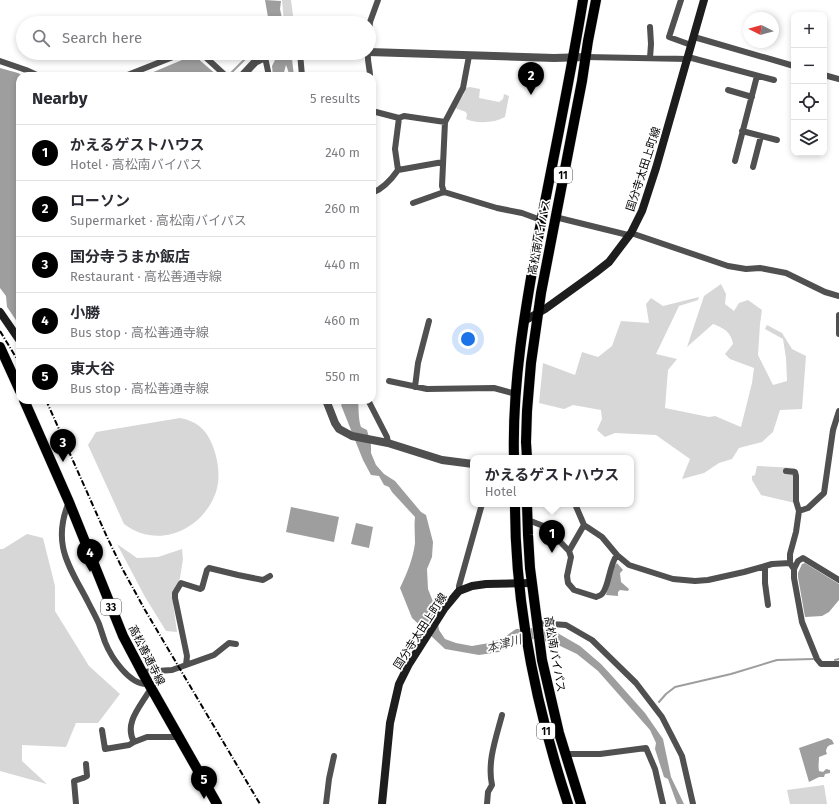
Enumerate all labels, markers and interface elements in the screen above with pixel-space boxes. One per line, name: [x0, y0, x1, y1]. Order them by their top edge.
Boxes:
north arrow: [743, 12, 779, 48]
map controls: [791, 12, 827, 156]
button: +: [791, 12, 827, 48]
search box: [16, 16, 376, 60]
icon: search: [30, 27, 52, 49]
text: Search here: [62, 29, 142, 47]
button: −: [791, 48, 827, 84]
pin: 2: [518, 62, 544, 95]
button: locate: [791, 84, 827, 120]
text: Nearby: [32, 88, 87, 109]
text: 5 results: [310, 91, 360, 106]
button: layers: [791, 120, 827, 156]
street label: 国分寺太田上町線: [624, 125, 663, 213]
text: かえるゲストハウス: [70, 136, 205, 154]
text: 1: [42, 145, 48, 160]
text: 240 m: [325, 145, 360, 160]
text: Hotel · 高松南バイパス: [70, 157, 203, 172]
road number: 11: [554, 167, 572, 183]
text: ローソン: [70, 192, 130, 210]
street label: 高松南バイパス: [526, 198, 553, 276]
text: 2: [42, 201, 48, 216]
text: 260 m: [325, 201, 360, 216]
text: Supermarket · 高松南バイパス: [70, 213, 247, 228]
text: 国分寺うまか飯店: [70, 248, 190, 266]
text: 3: [42, 257, 48, 272]
text: 440 m: [324, 257, 360, 272]
text: Restaurant · 高松善通寺線: [70, 269, 222, 284]
text: 小勝: [70, 304, 100, 322]
text: 4: [41, 313, 49, 328]
text: 460 m: [324, 313, 360, 328]
text: Bus stop · 高松善通寺線: [70, 325, 209, 340]
your location: [458, 329, 478, 349]
text: 東大谷: [70, 360, 115, 378]
text: 5: [42, 369, 48, 384]
text: 550 m: [325, 369, 360, 384]
text: Bus stop · 高松善通寺線: [70, 381, 209, 396]
pin: 3: [50, 429, 76, 462]
popup: [470, 455, 634, 507]
text: かえるゲストハウス: [485, 466, 619, 484]
text: Hotel: [485, 484, 517, 499]
pin: 1: [539, 520, 565, 553]
pin: 4: [77, 539, 103, 572]
street label: 国分寺太田上町線: [391, 591, 450, 672]
road number: 33: [101, 599, 121, 615]
street label: 高松南バイパス: [541, 615, 568, 693]
street label: 高松善通寺線: [126, 623, 167, 688]
water label: 本津川: [485, 632, 525, 656]
road number: 11: [537, 723, 555, 739]
pin: 5: [191, 766, 217, 799]

